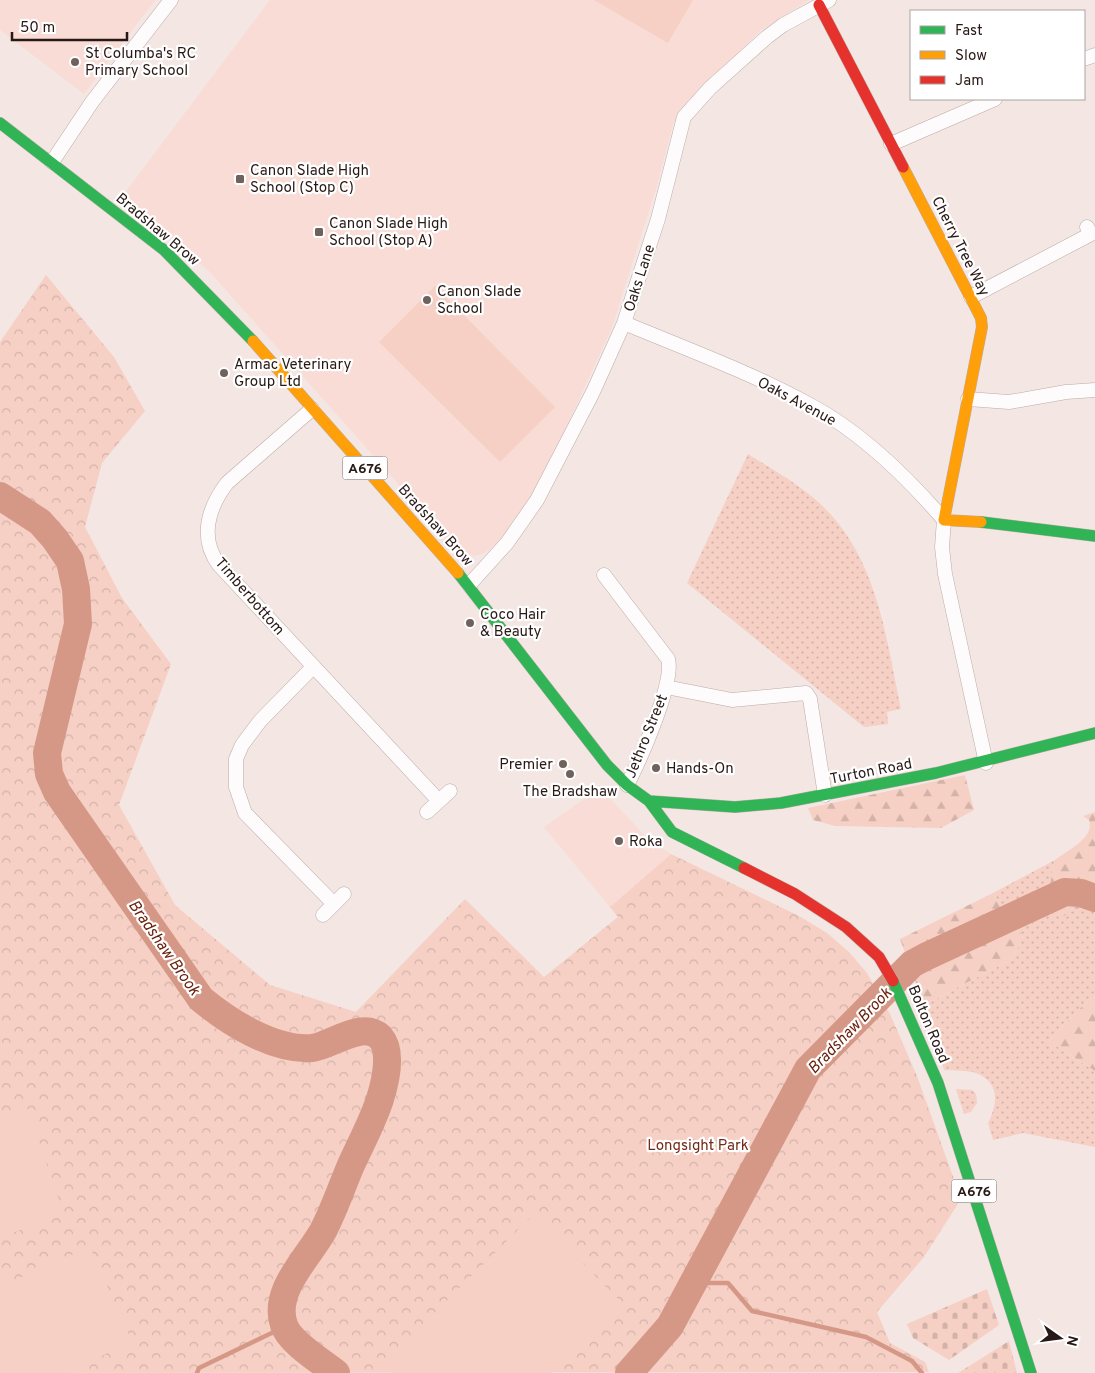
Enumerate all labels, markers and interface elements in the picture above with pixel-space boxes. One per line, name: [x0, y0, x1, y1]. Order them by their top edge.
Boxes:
scale bar: [12, 10, 128, 42]
legend: [910, 10, 1085, 100]
text: 50 m: [20, 19, 55, 38]
text: Fast: [955, 22, 983, 41]
place label: St Columba's RC Primary School: [85, 45, 196, 81]
text: Slow: [955, 47, 987, 66]
marker: St Columba's RC Primary School: [69, 56, 81, 68]
text: Jam: [955, 72, 984, 91]
place label: Canon Slade High School (Stop C): [250, 162, 369, 198]
marker: Canon Slade High School (Stop C): [234, 173, 246, 185]
street label: Bradshaw Brow: [111, 190, 203, 271]
street label: Cherry Tree Way: [926, 193, 993, 300]
place label: Canon Slade High School (Stop A): [329, 215, 448, 251]
marker: Canon Slade High School (Stop A): [313, 226, 325, 238]
street label: Oaks Lane: [621, 242, 660, 315]
place label: Canon Slade School: [437, 283, 521, 319]
marker: Canon Slade School: [421, 294, 433, 306]
place label: Armac Veterinary Group Ltd: [234, 356, 351, 392]
marker: Armac Veterinary Group Ltd: [218, 367, 230, 379]
street label: Oaks Avenue: [754, 374, 839, 431]
road number: A676: [342, 456, 388, 479]
street label: Bradshaw Brow: [393, 481, 477, 571]
street label: Timberbottom: [210, 554, 288, 640]
place label: Coco Hair & Beauty: [480, 606, 546, 642]
marker: Coco Hair & Beauty: [464, 617, 476, 629]
street label: Jethro Street: [622, 692, 673, 781]
street label: Turton Road: [829, 755, 914, 790]
place label: Premier: [499, 756, 553, 775]
marker: Premier: [557, 758, 569, 770]
place label: Hands-On: [666, 760, 734, 779]
marker: Hands-On: [650, 762, 662, 774]
marker: The Bradshaw: [564, 768, 576, 780]
place label: The Bradshaw: [523, 783, 618, 802]
place label: Roka: [629, 833, 662, 852]
marker: Roka: [613, 835, 625, 847]
water label: Bradshaw Brook: [123, 896, 204, 1001]
water label: Bradshaw Brook: [804, 983, 897, 1079]
street label: Bolton Road: [903, 983, 953, 1066]
park label: Longsight Park: [647, 1137, 749, 1156]
road number: A676: [952, 1180, 996, 1202]
north arrow: [1035, 1313, 1085, 1363]
text: N: [1062, 1334, 1081, 1348]

